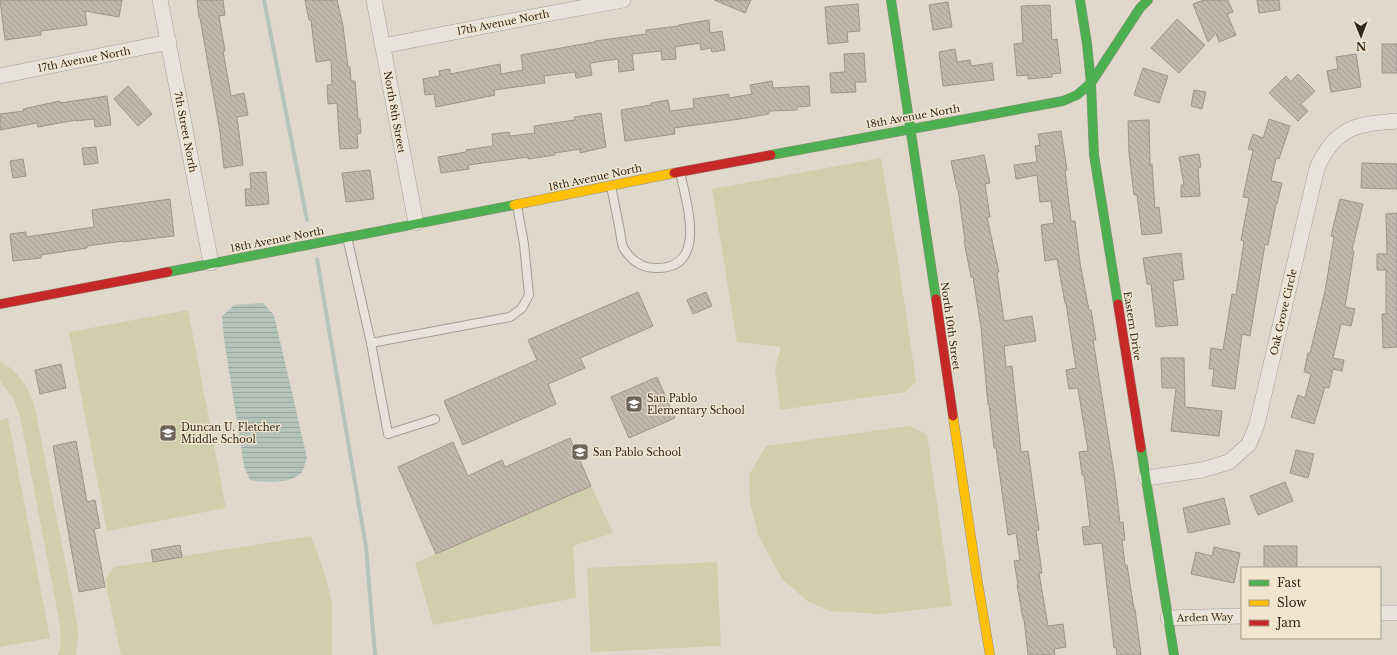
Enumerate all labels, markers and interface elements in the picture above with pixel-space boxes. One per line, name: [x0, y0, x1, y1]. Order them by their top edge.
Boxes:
street label: 17th Avenue North: [456, 7, 551, 38]
north arrow: [1341, 16, 1381, 56]
text: N: [1355, 39, 1366, 53]
street label: 17th Avenue North: [37, 44, 132, 75]
street label: North 8th Street: [381, 70, 408, 154]
street label: 7th Street North: [171, 91, 200, 174]
street label: 18th Avenue North: [865, 102, 961, 131]
street label: 18th Avenue North: [547, 161, 643, 194]
street label: 18th Avenue North: [229, 224, 325, 255]
street label: Oak Grove Circle: [1267, 267, 1300, 357]
street label: North 10th Street: [938, 281, 963, 371]
street label: Eastern Drive: [1121, 291, 1144, 362]
place label: San Pablo Elementary School: [647, 392, 745, 417]
school or university icon: San Pablo Elementary School: [624, 394, 644, 414]
place label: Duncan U. Fletcher Middle School: [181, 421, 280, 446]
school or university icon: Duncan U. Fletcher Middle School: [158, 423, 178, 443]
school or university icon: San Pablo School: [570, 442, 590, 462]
place label: San Pablo School: [593, 446, 681, 459]
legend: [1241, 567, 1381, 639]
text: Fast: [1277, 575, 1302, 590]
text: Slow: [1277, 595, 1307, 610]
street label: Arden Way: [1175, 610, 1234, 625]
text: Jam: [1275, 615, 1301, 630]

